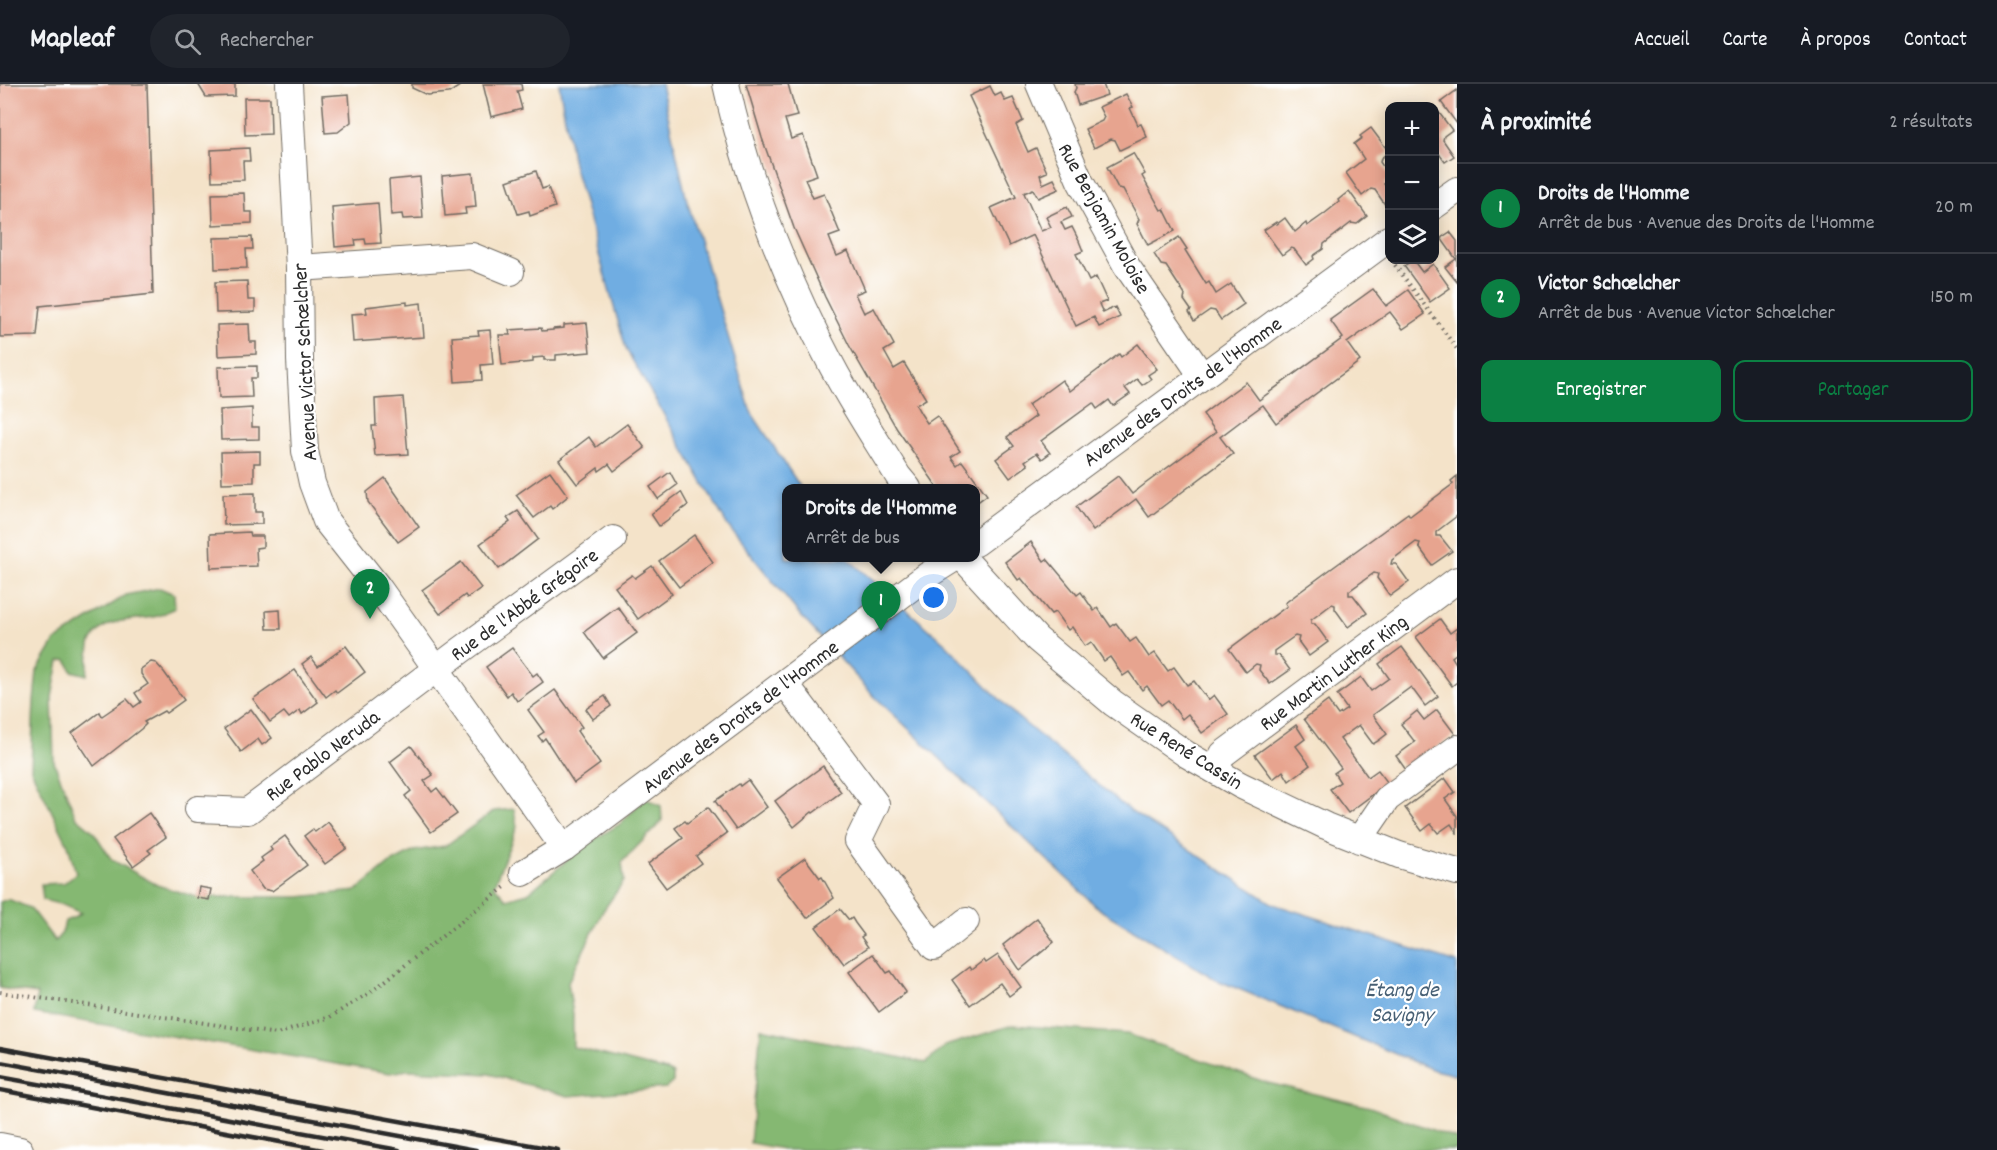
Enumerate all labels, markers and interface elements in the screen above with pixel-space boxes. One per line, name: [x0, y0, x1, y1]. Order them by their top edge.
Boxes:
search box: [150, 14, 570, 68]
text: Mapleaf: [30, 21, 114, 61]
icon: search: [171, 25, 204, 58]
text: Rechercher: [219, 26, 313, 57]
text: Accueil: [1634, 26, 1689, 56]
text: Carte: [1722, 26, 1767, 56]
text: À propos: [1800, 26, 1871, 56]
text: Contact: [1904, 26, 1967, 56]
map controls: [1385, 102, 1439, 264]
button: +: [1385, 102, 1439, 156]
text: À proximité: [1481, 105, 1591, 142]
text: 2 résultats: [1889, 109, 1973, 137]
street label: Rue Benjamin Moloise: [1048, 139, 1156, 300]
button: −: [1385, 156, 1439, 210]
text: Droits de l'Homme: [1538, 179, 1689, 210]
text: 1: [1498, 194, 1503, 222]
text: 20 m: [1935, 194, 1973, 222]
button: layers: [1385, 210, 1439, 264]
text: Arrêt de bus · Avenue des Droits de l'Homme: [1538, 210, 1875, 238]
street label: Avenue Victor Schœlcher: [287, 262, 327, 461]
text: Victor Schœlcher: [1538, 269, 1680, 300]
text: 2: [1496, 284, 1505, 312]
text: 150 m: [1930, 284, 1973, 312]
text: Arrêt de bus · Avenue Victor Schœlcher: [1538, 300, 1835, 328]
street label: Avenue des Droits de l'Homme: [1078, 311, 1289, 476]
button: Enregistrer: [1481, 360, 1721, 422]
button: Partager: [1733, 360, 1973, 422]
popup: [782, 484, 980, 562]
text: Droits de l'Homme: [805, 494, 957, 525]
text: Arrêt de bus: [805, 525, 900, 553]
street label: Rue de l'Abbé Grégoire: [445, 542, 606, 671]
pin: 2: [350, 570, 389, 619]
pin: 1: [862, 582, 900, 631]
your location: [919, 583, 948, 612]
street label: Rue Martin Luther King: [1254, 609, 1415, 740]
street label: Avenue des Droits de l'Homme: [637, 634, 846, 802]
street label: Rue Pablo Neruda: [260, 703, 389, 811]
street label: Rue René Cassin: [1123, 706, 1248, 799]
water label: Étang de Savigny: [1365, 976, 1440, 1032]

